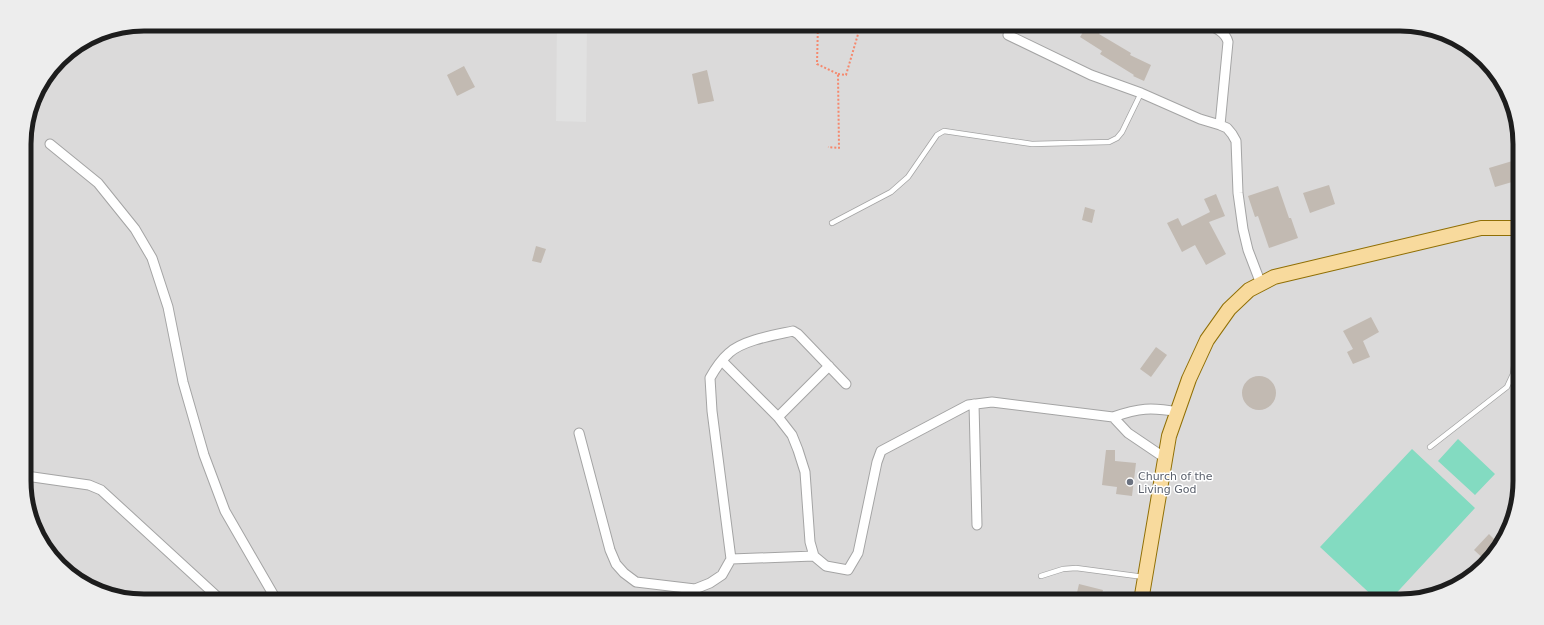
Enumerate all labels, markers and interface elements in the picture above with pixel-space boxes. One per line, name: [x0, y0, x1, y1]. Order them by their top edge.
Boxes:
place label: Church of the Living God: [1138, 470, 1213, 496]
marker: Church of the Living God: [1125, 477, 1135, 487]

